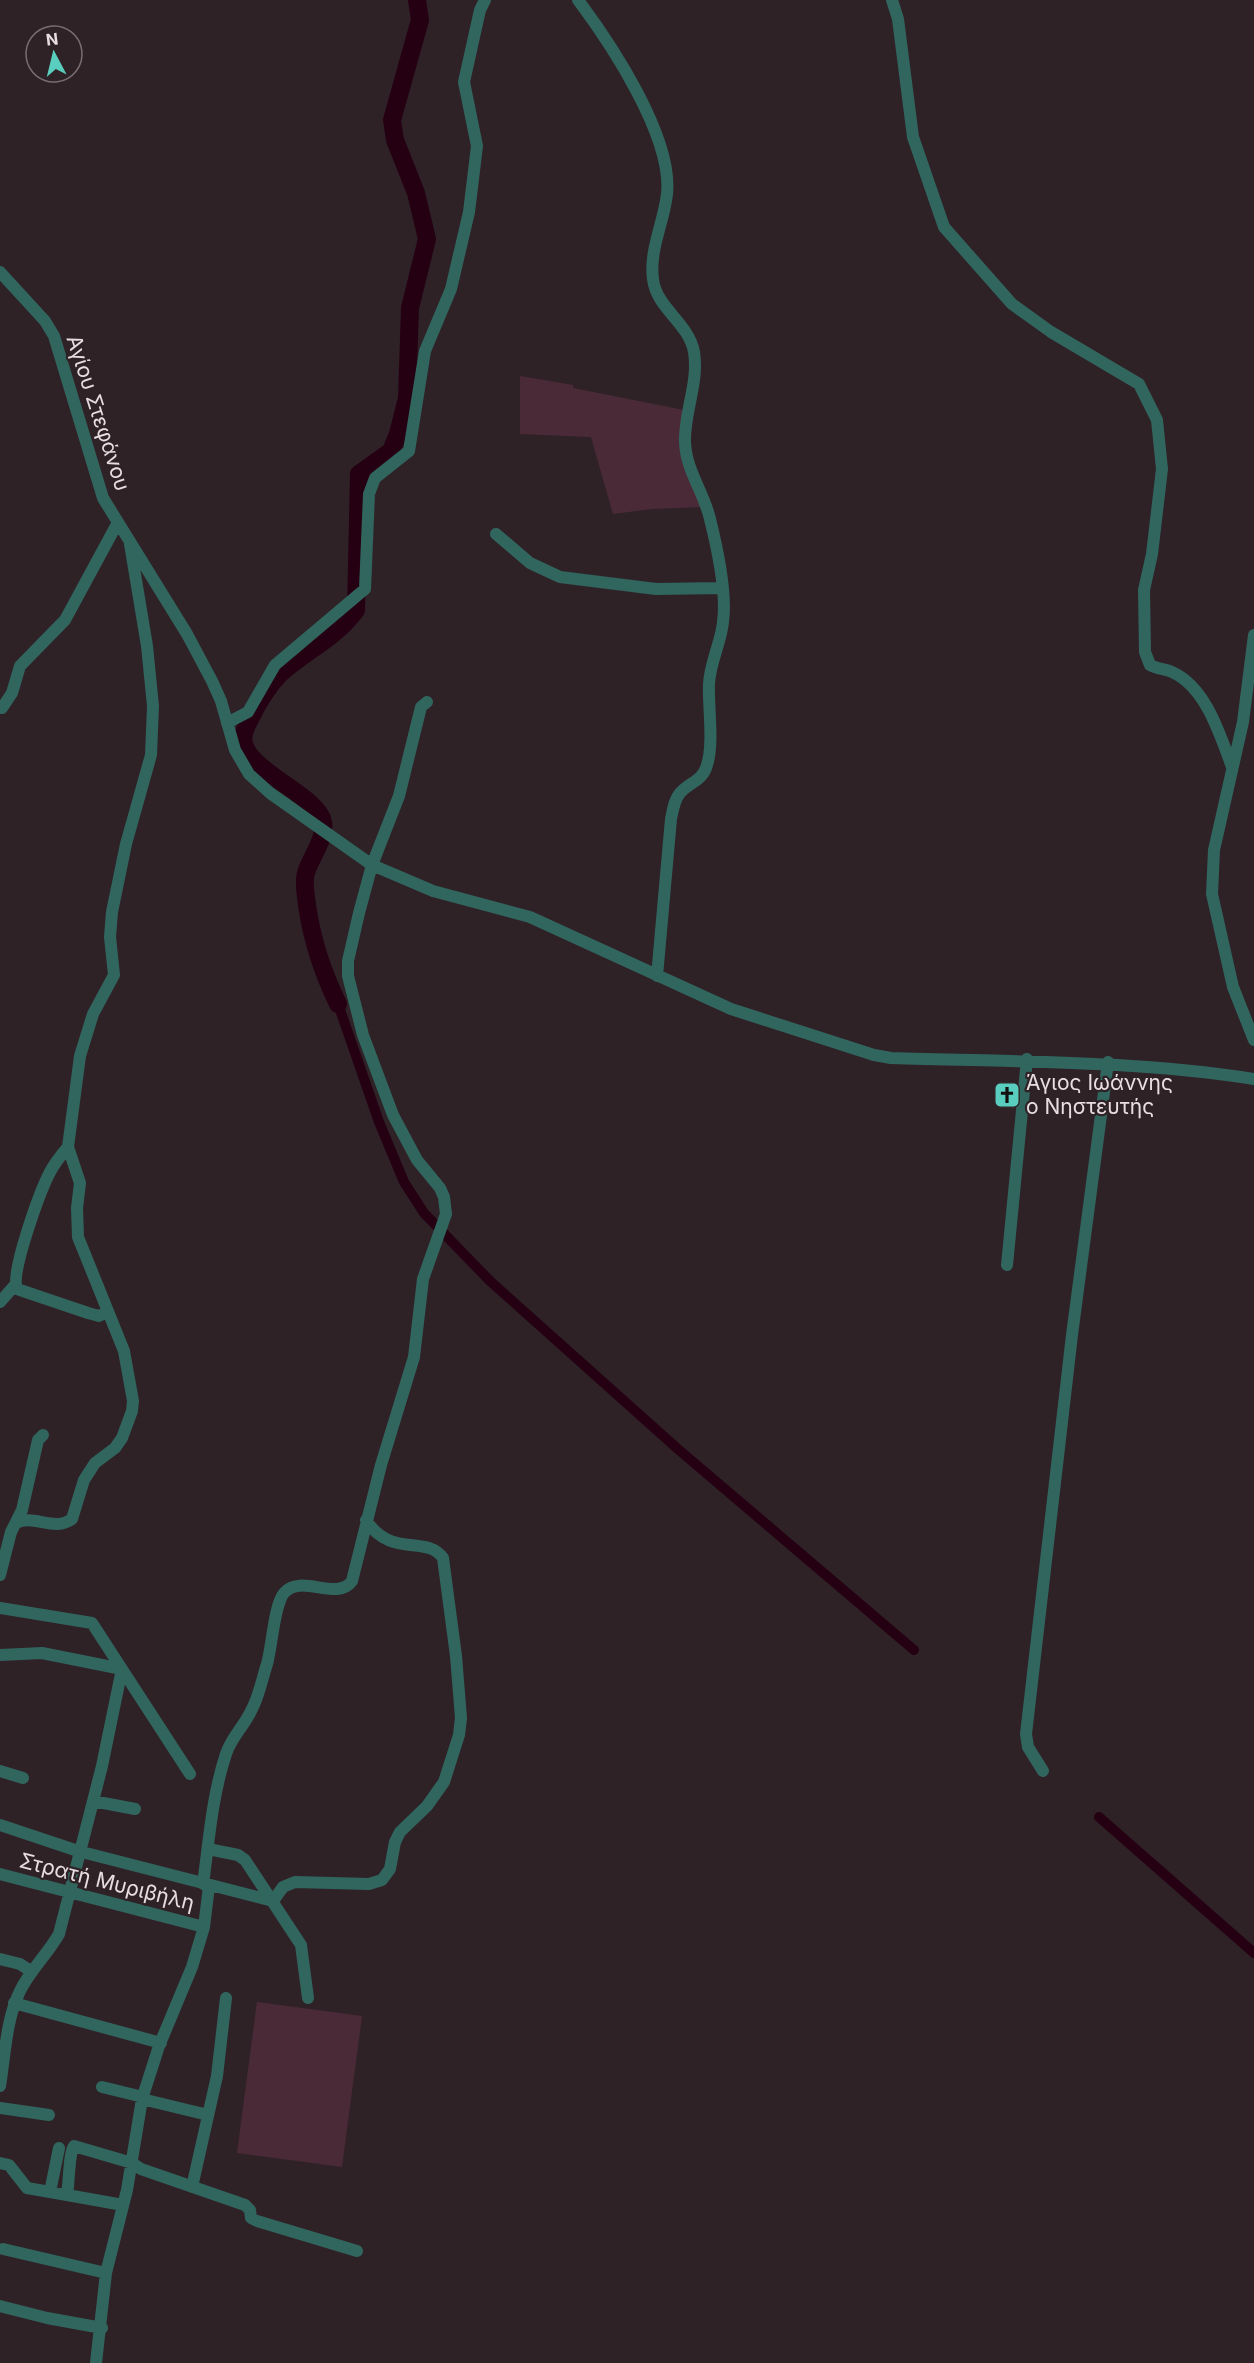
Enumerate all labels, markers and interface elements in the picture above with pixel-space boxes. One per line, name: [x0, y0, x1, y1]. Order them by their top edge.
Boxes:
north arrow: [24, 24, 84, 84]
text: N: [45, 28, 59, 50]
street label: Αγίου Στεφάνου: [62, 332, 135, 494]
place label: Άγιος Ιωάννης ο Νηστευτής: [1026, 1070, 1173, 1119]
church icon: Άγιος Ιωάννης ο Νηστευτής: [992, 1080, 1022, 1110]
street label: Στρατή Μυριβήλη: [17, 1848, 197, 1915]

